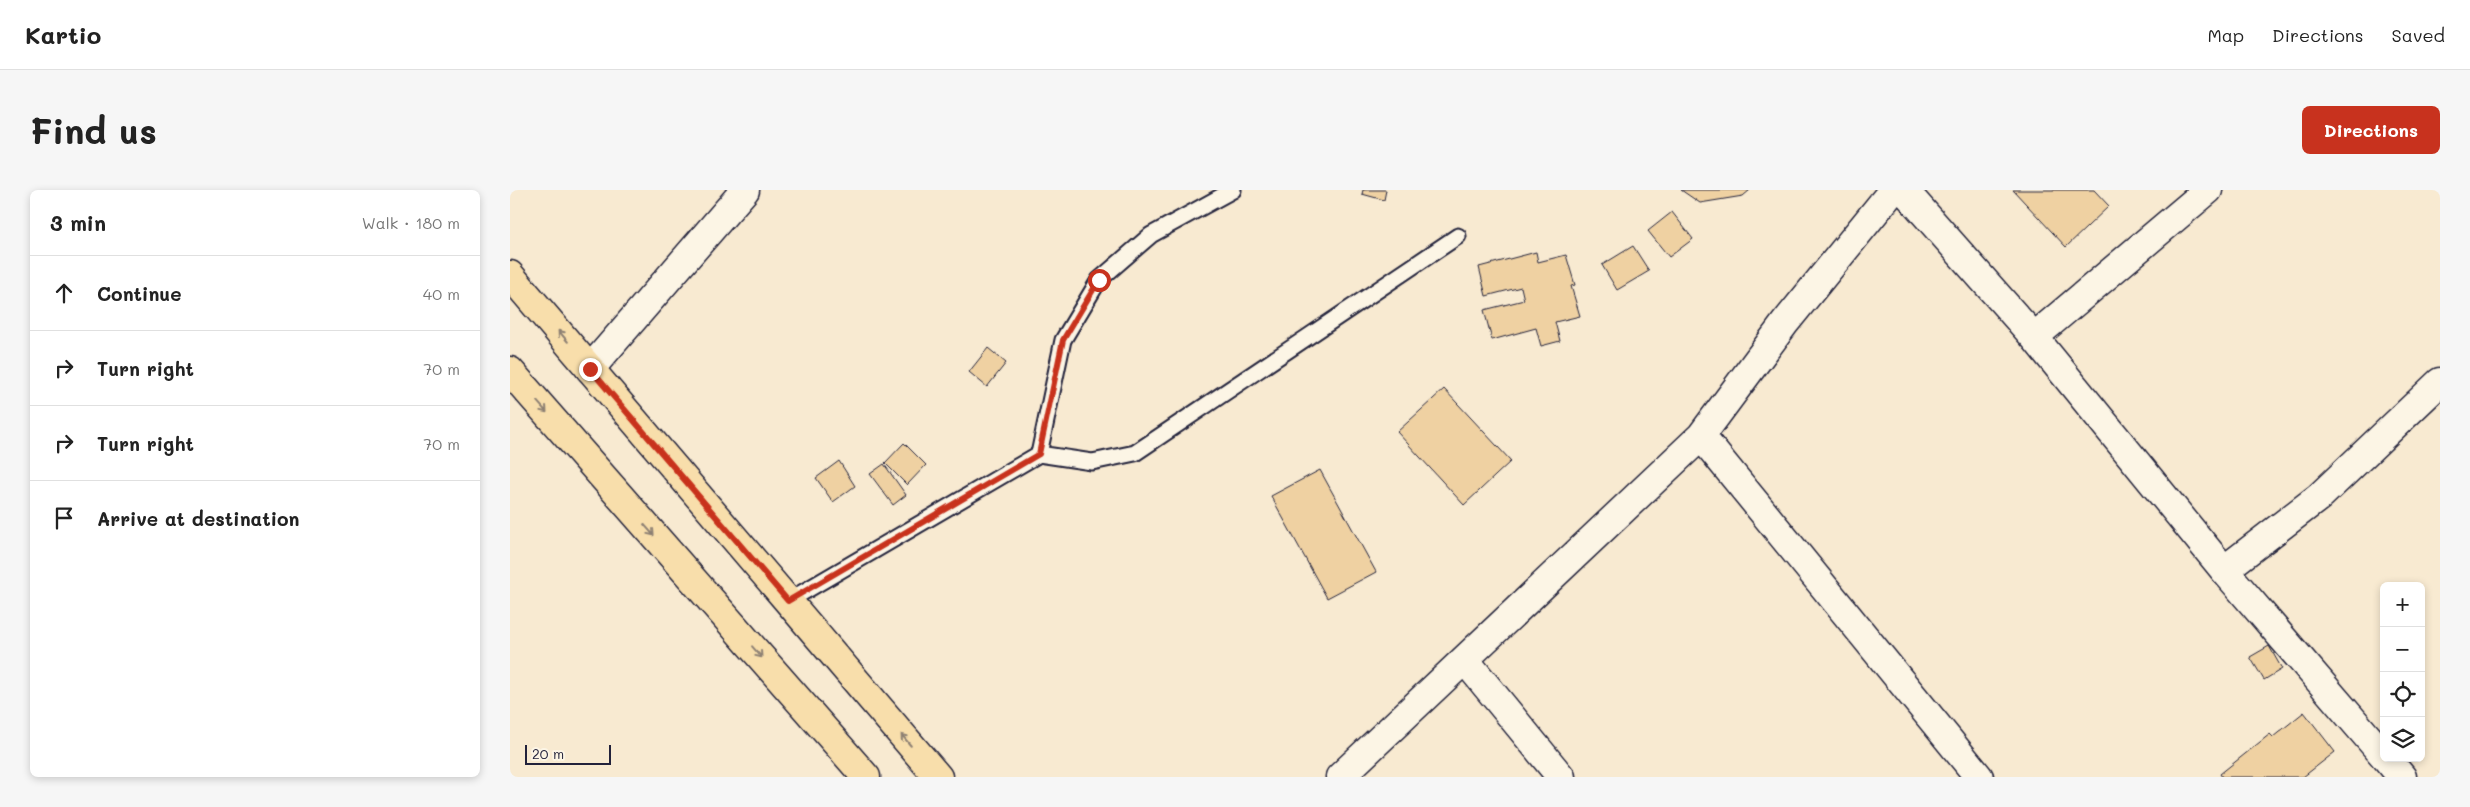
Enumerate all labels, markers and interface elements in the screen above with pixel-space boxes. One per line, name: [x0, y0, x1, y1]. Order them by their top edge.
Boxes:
text: Kartio: [25, 19, 101, 50]
text: Map: [2207, 23, 2244, 47]
text: Directions: [2272, 23, 2364, 47]
text: Saved: [2392, 23, 2445, 47]
button: Directions: [2302, 106, 2440, 154]
text: Find us: [30, 107, 157, 153]
text: 3 min: [50, 209, 106, 236]
text: Walk · 180 m: [362, 212, 460, 233]
route start: [1088, 269, 1111, 292]
icon: ahead: [50, 279, 78, 307]
text: Continue: [97, 281, 182, 306]
text: 40 m: [423, 283, 460, 304]
one-way arrow: [557, 330, 568, 343]
icon: right: [50, 354, 78, 382]
text: Turn right: [97, 356, 194, 381]
text: 70 m: [423, 358, 460, 379]
route end: [579, 358, 602, 381]
one-way arrow: [536, 401, 548, 414]
icon: right: [50, 429, 78, 457]
text: Turn right: [97, 431, 194, 456]
text: 70 m: [423, 433, 460, 454]
icon: arrive: [50, 504, 78, 532]
text: Arrive at destination: [97, 506, 300, 531]
one-way arrow: [644, 523, 655, 536]
map controls: [2380, 582, 2425, 762]
button: +: [2380, 582, 2425, 627]
button: −: [2380, 627, 2425, 672]
one-way arrow: [751, 645, 762, 658]
button: locate: [2380, 672, 2425, 717]
button: layers: [2380, 717, 2425, 762]
one-way arrow: [901, 734, 912, 747]
scale bar: [525, 742, 611, 765]
text: 20 m: [532, 744, 564, 763]

